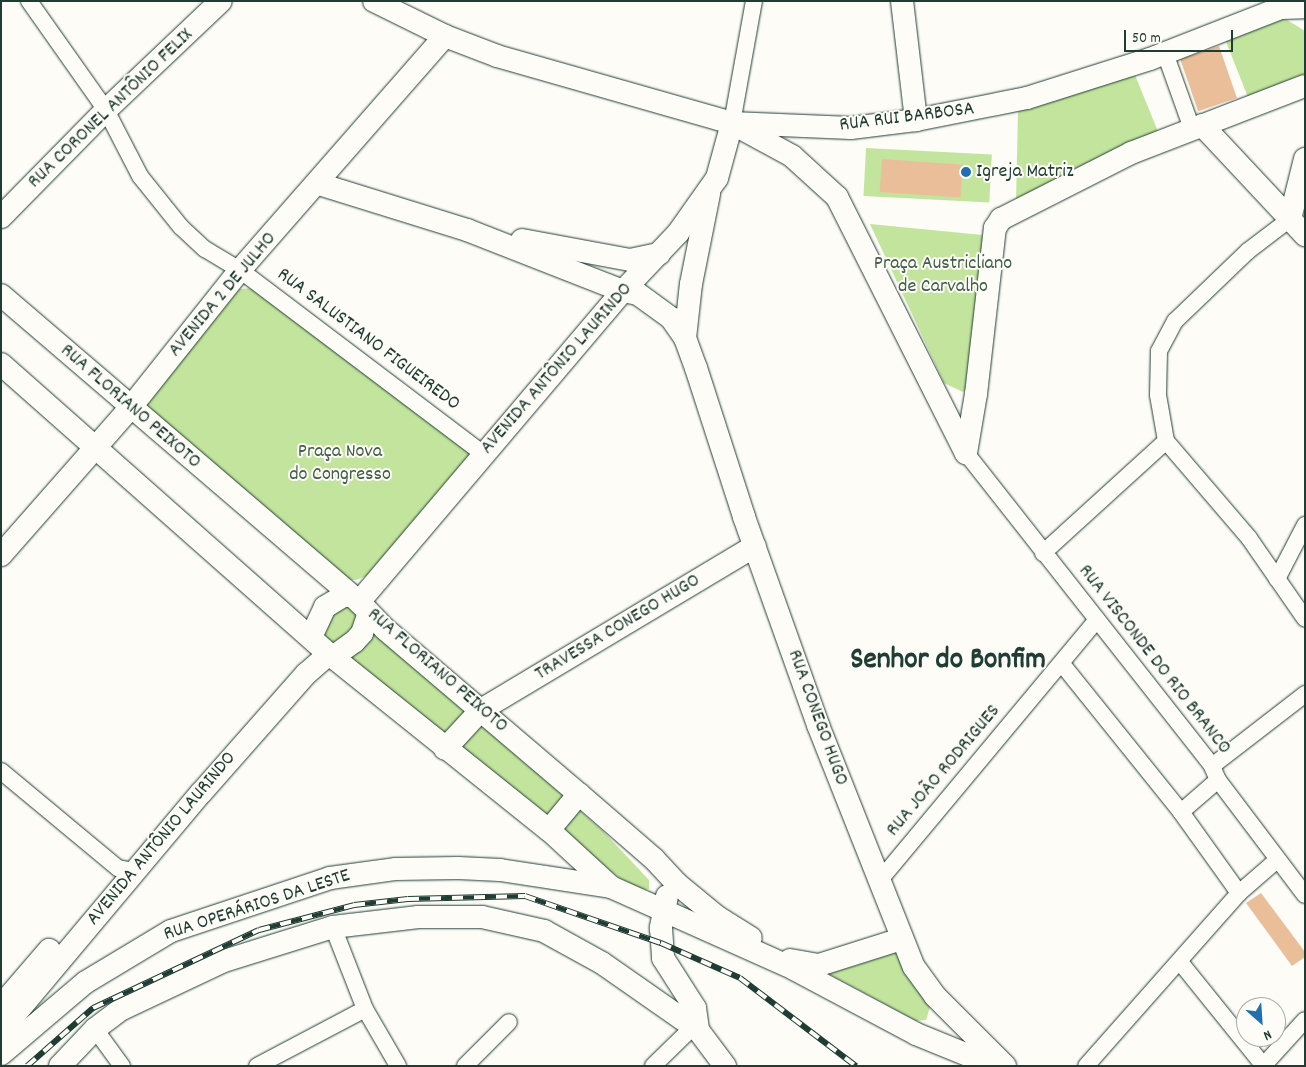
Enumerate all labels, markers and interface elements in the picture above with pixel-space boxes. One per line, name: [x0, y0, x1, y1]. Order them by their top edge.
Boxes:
scale bar: [1126, 20, 1235, 52]
street label: RUA CORONEL ANTÔNIO FELIX: [23, 24, 199, 194]
text: 50 m: [1132, 28, 1161, 50]
street label: RUA RUI BARBOSA: [838, 98, 976, 138]
place label: Igreja Matriz: [976, 160, 1074, 184]
marker: Igreja Matriz: [960, 166, 972, 178]
street label: AVENIDA 2 DE JULHO: [164, 228, 282, 362]
park label: Praça Austricliano de Carvalho: [874, 253, 1012, 300]
street label: RUA SALUSTIANO FIGUEIREDO: [272, 263, 464, 417]
street label: AVENIDA ANTÔNIO LAURINDO: [476, 278, 638, 460]
street label: RUA FLORIANO PEIXOTO: [55, 339, 205, 475]
park label: Praça Nova do Congresso: [289, 440, 391, 487]
street label: RUA VISCONDE DO RIO BRANCO: [1072, 560, 1236, 760]
street label: TRAVESSA CONEGO HUGO: [531, 569, 705, 687]
street label: RUA FLORIANO PEIXOTO: [362, 603, 512, 739]
district label: Senhor do Bonfim: [850, 644, 1046, 680]
street label: RUA CONEGO HUGO: [781, 647, 853, 789]
street label: RUA JOÃO RODRIGUES: [882, 700, 1006, 842]
street label: AVENIDA ANTÔNIO LAURINDO: [82, 747, 242, 931]
street label: RUA OPERÁRIOS DA LESTE: [161, 865, 353, 947]
north arrow: [1236, 997, 1286, 1047]
text: N: [1260, 1024, 1275, 1045]

